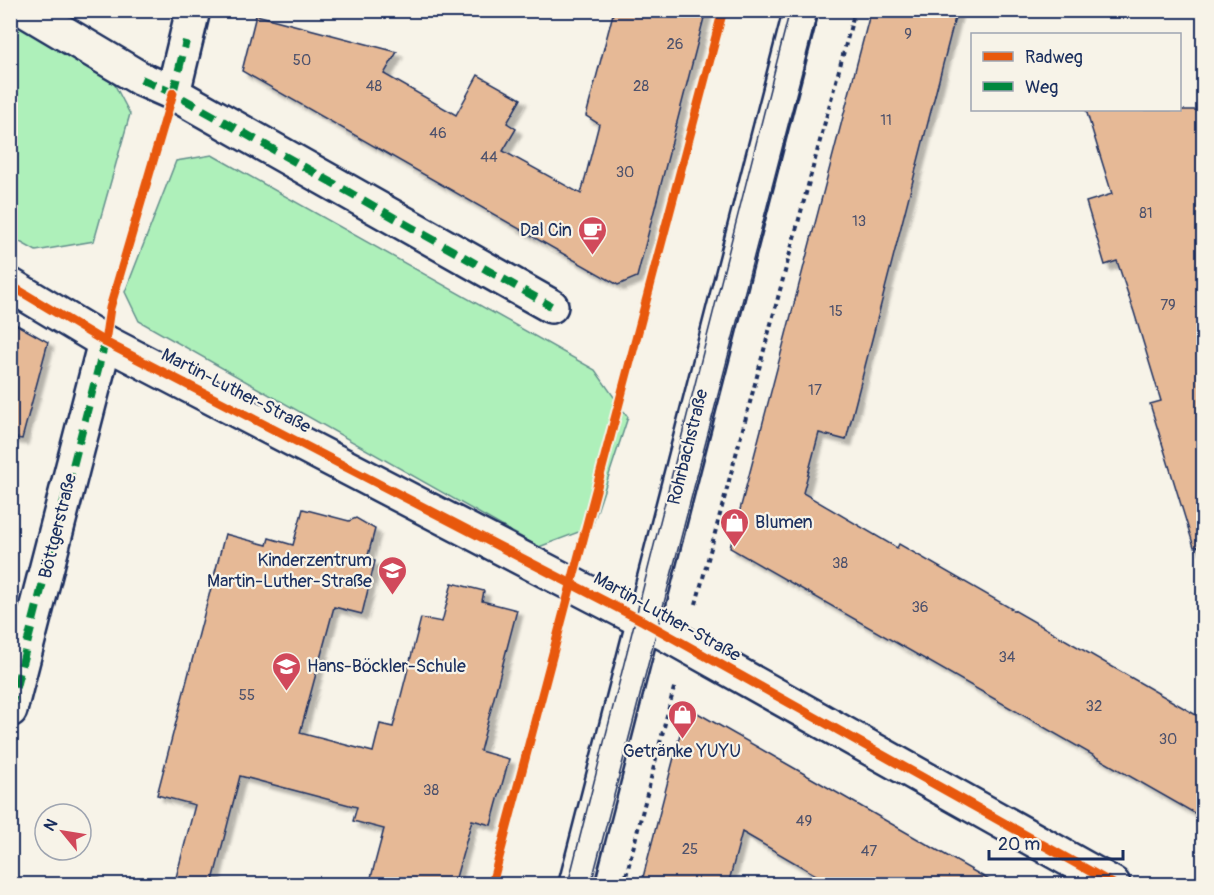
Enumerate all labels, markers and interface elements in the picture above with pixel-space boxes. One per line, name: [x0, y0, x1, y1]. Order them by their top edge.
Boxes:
house number: 9: [904, 25, 912, 44]
legend: [971, 33, 1181, 111]
house number: 26: [666, 35, 684, 54]
text: Radweg: [1025, 46, 1083, 69]
house number: 50: [293, 51, 311, 70]
text: Weg: [1025, 76, 1058, 99]
house number: 48: [366, 77, 383, 96]
house number: 28: [633, 77, 649, 96]
house number: 11: [880, 111, 892, 130]
house number: 46: [429, 124, 447, 143]
house number: 44: [480, 148, 498, 167]
house number: 30: [616, 163, 634, 182]
house number: 81: [1139, 204, 1153, 223]
house number: 13: [852, 212, 866, 231]
cafe icon: Dal Cin: [577, 214, 609, 256]
place label: Dal Cin: [520, 219, 572, 242]
house number: 79: [1160, 296, 1176, 315]
house number: 15: [829, 302, 843, 321]
street label: Martin-Luther-Straße: [157, 343, 315, 439]
house number: 17: [808, 381, 822, 400]
street label: Rohrbachstraße: [663, 387, 714, 507]
street label: Böttgerstraße: [34, 471, 82, 581]
shop icon: Blumen: [718, 506, 750, 548]
place label: Blumen: [755, 511, 813, 534]
place label: Kinderzentrum Martin-Luther-Straße: [207, 549, 372, 593]
school or university icon: Kinderzentrum Martin-Luther-Straße: [377, 554, 409, 596]
house number: 38: [832, 554, 848, 573]
street label: Martin-Luther-Straße: [589, 567, 745, 667]
house number: 36: [911, 598, 929, 617]
house number: 34: [998, 648, 1016, 667]
school or university icon: Hans-Böckler-Schule: [270, 650, 302, 692]
place label: Hans-Böckler-Schule: [307, 655, 466, 678]
house number: 55: [239, 686, 255, 705]
house number: 32: [1086, 697, 1102, 716]
shop icon: Getränke YUYU: [666, 698, 698, 740]
house number: 30: [1159, 730, 1177, 749]
place label: Getränke YUYU: [623, 740, 741, 763]
house number: 38: [423, 781, 439, 800]
north arrow: [33, 802, 93, 862]
house number: 49: [796, 812, 812, 831]
text: N: [40, 815, 62, 835]
scale bar: [989, 823, 1122, 861]
text: 20 m: [998, 833, 1040, 856]
house number: 25: [682, 840, 698, 859]
house number: 47: [861, 842, 877, 861]

